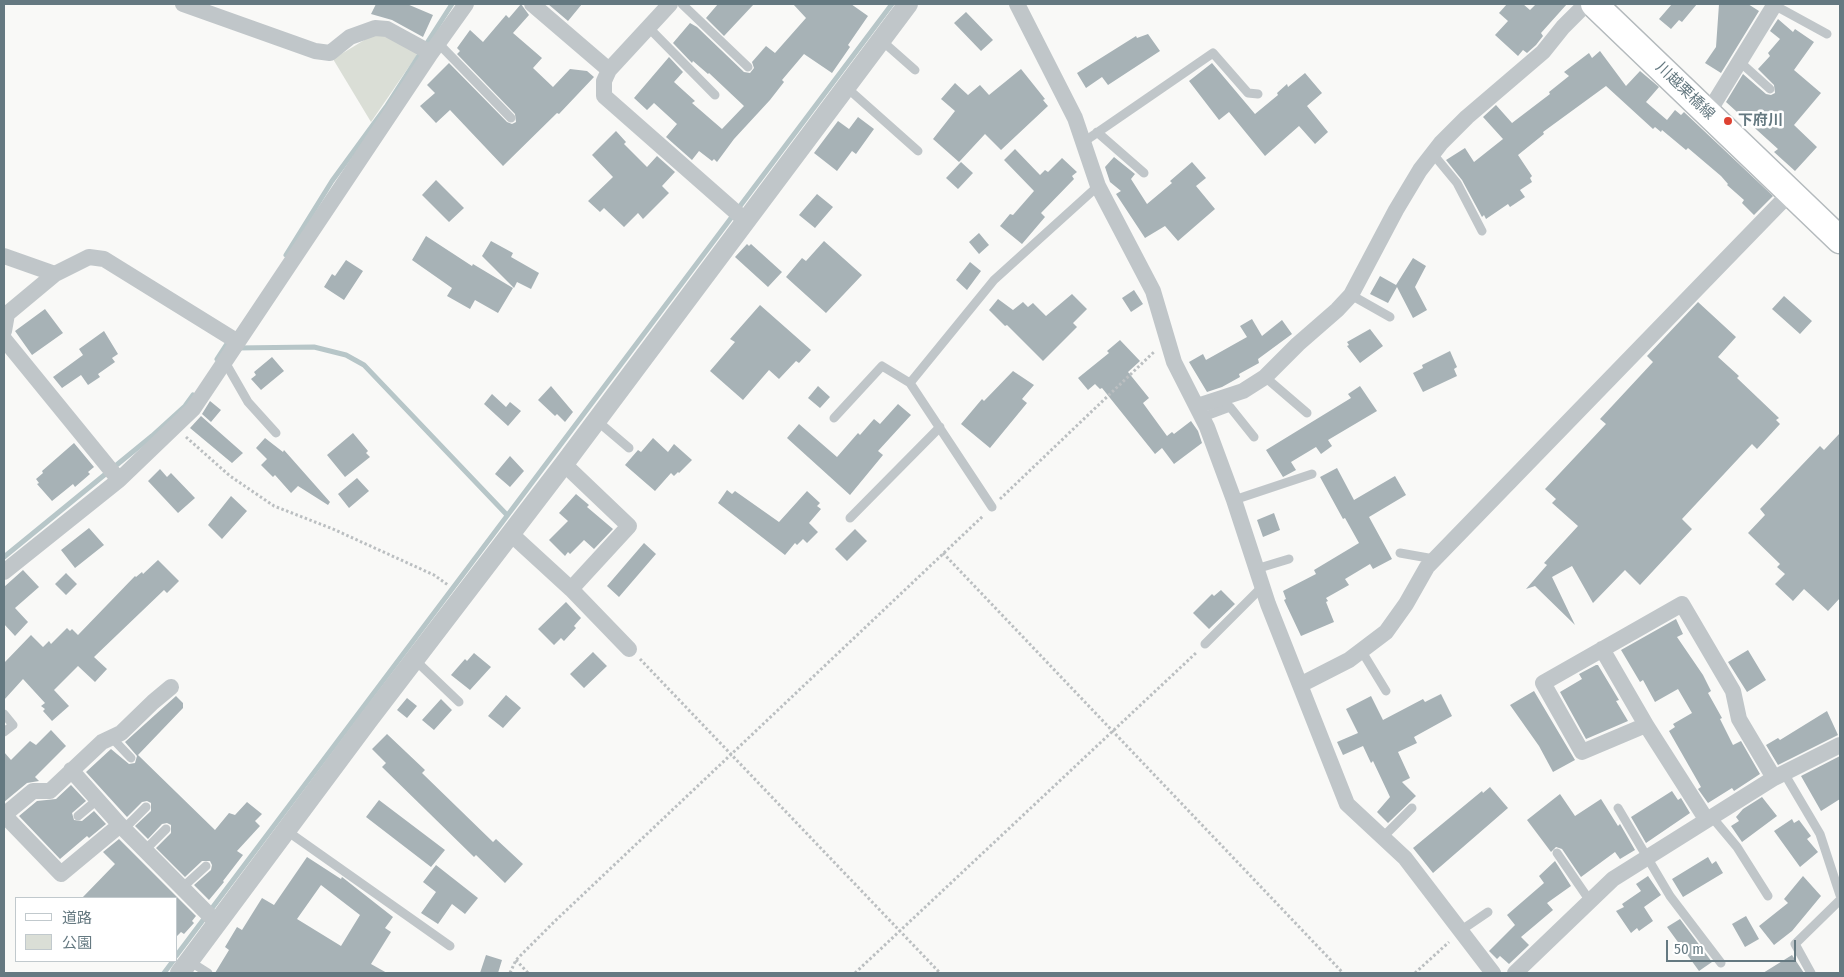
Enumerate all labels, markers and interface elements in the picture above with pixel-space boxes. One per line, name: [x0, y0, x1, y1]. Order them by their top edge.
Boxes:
street label: 川越栗橋線: [1652, 58, 1718, 124]
place label: 下府川: [1738, 112, 1783, 130]
marker: 下府川: [1722, 115, 1734, 127]
legend: [15, 897, 178, 962]
text: 道路: [62, 909, 92, 927]
scale bar: [1669, 930, 1799, 962]
text: 公園: [62, 934, 92, 952]
text: 50 m: [1674, 940, 1704, 958]

